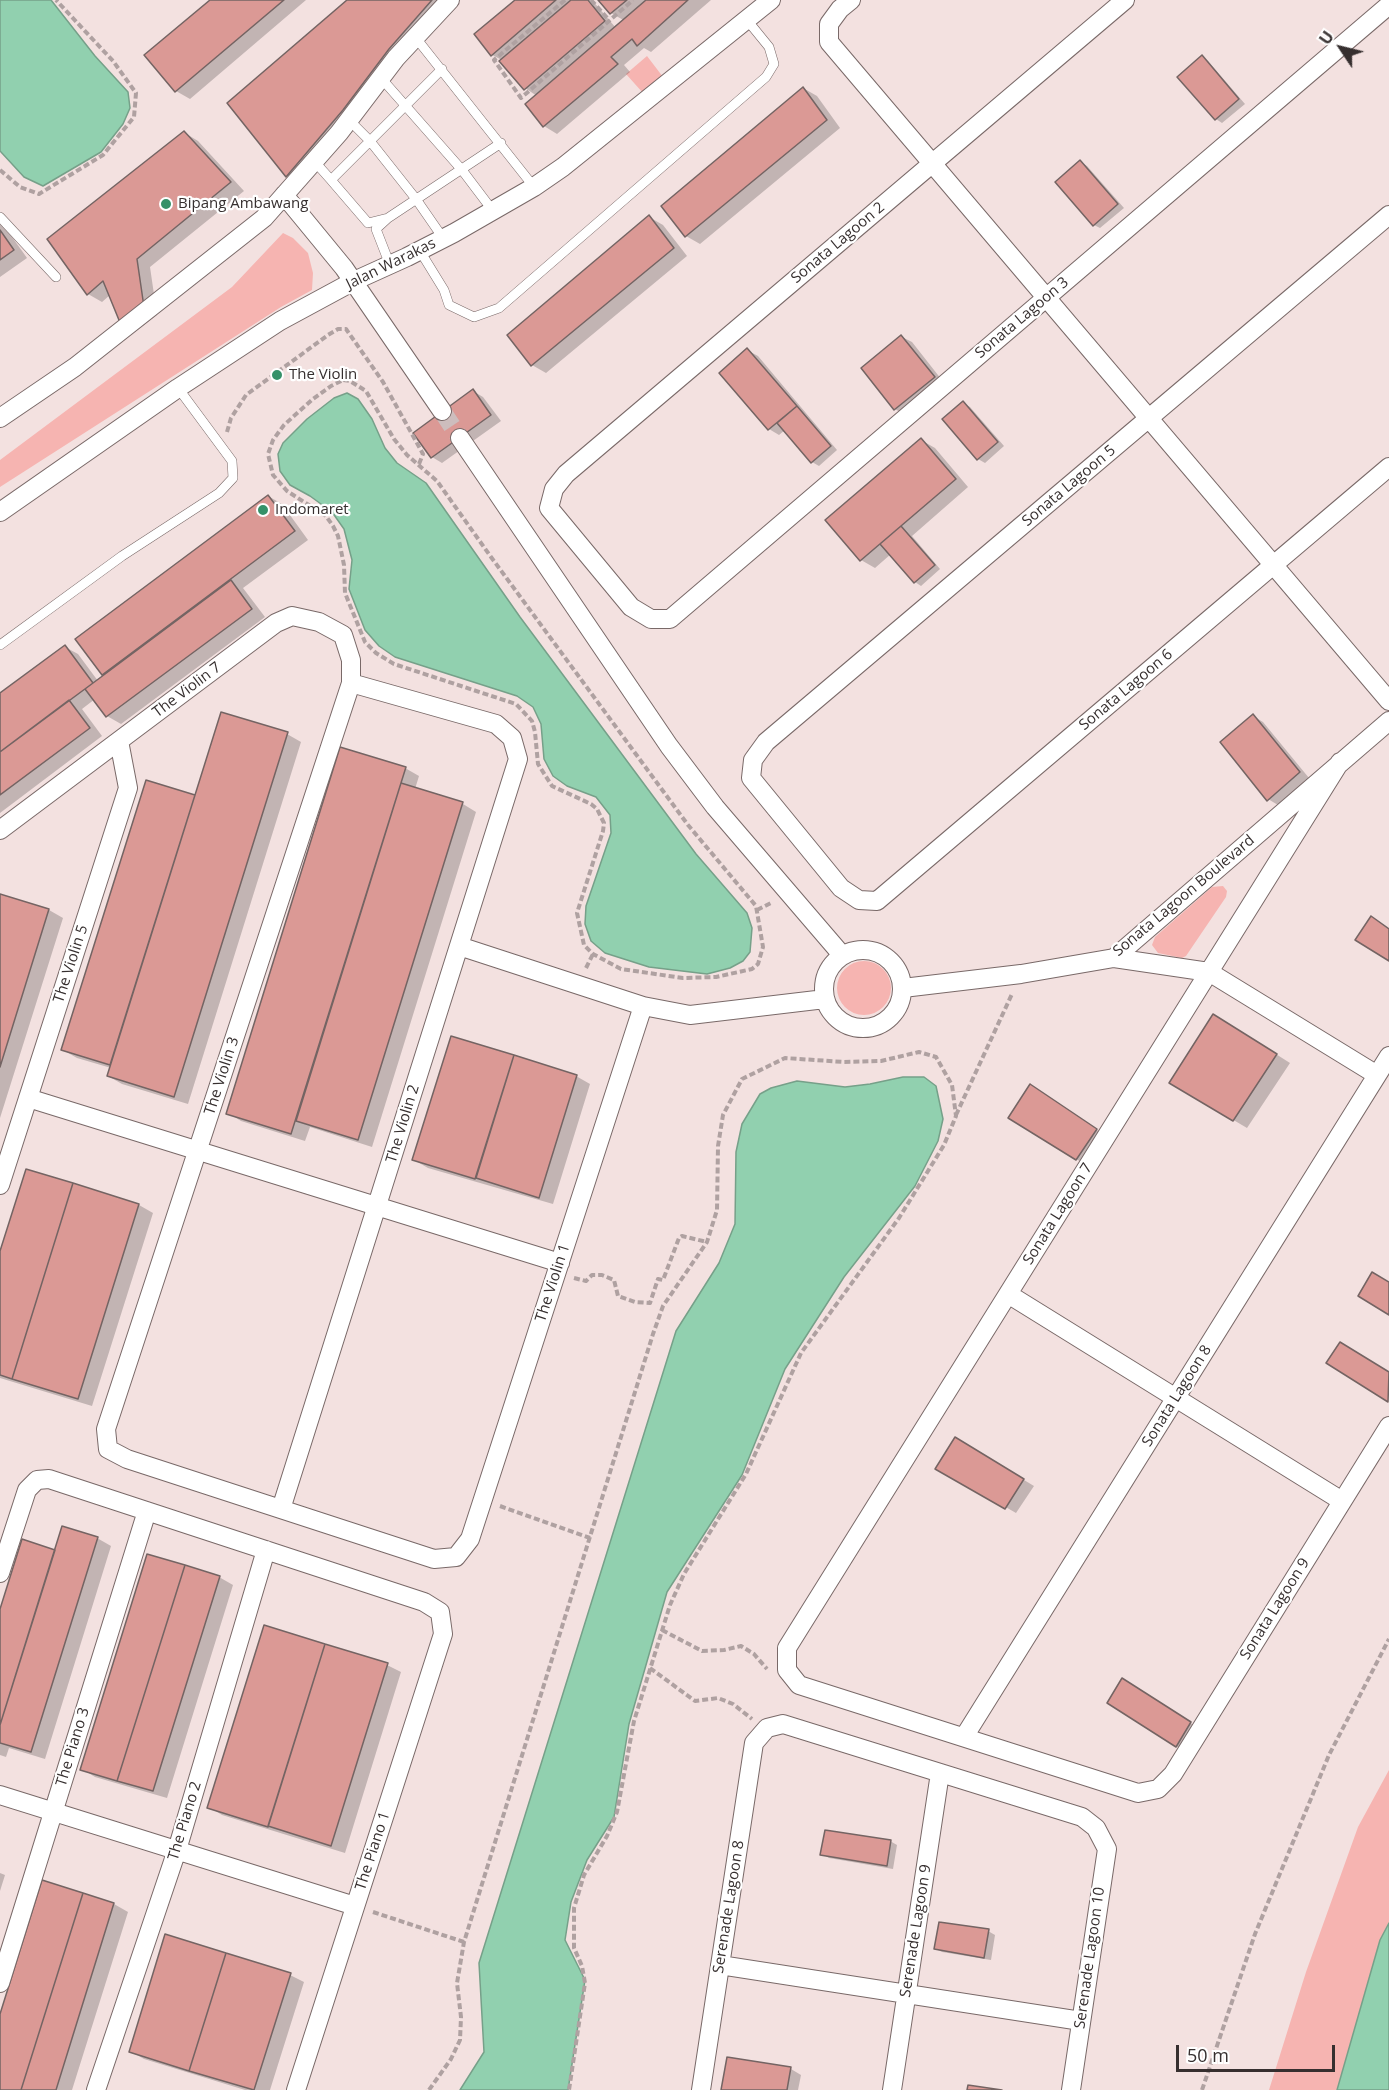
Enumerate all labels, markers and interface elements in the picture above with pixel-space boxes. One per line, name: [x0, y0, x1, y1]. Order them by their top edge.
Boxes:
north arrow: [1311, 18, 1371, 78]
text: U: [1314, 26, 1339, 49]
place label: Bipang Ambawang: [178, 195, 308, 213]
marker: Bipang Ambawang: [159, 197, 173, 211]
street label: Sonata Lagoon 2: [788, 199, 888, 287]
street label: Jalan Warakas: [343, 235, 439, 293]
street label: Sonata Lagoon 3: [972, 274, 1072, 362]
place label: The Violin: [289, 366, 357, 384]
marker: The Violin: [270, 368, 284, 382]
street label: Sonata Lagoon 5: [1019, 442, 1119, 530]
place label: Indomaret: [275, 501, 349, 519]
marker: Indomaret: [256, 503, 270, 517]
street label: Sonata Lagoon 6: [1076, 646, 1176, 734]
street label: The Violin 7: [149, 659, 225, 721]
street label: Sonata Lagoon Boulevard: [1110, 832, 1258, 960]
street label: The Violin 5: [50, 923, 92, 1005]
street label: The Violin 3: [201, 1035, 243, 1117]
street label: The Violin 2: [383, 1083, 423, 1165]
street label: Sonata Lagoon 7: [1020, 1160, 1096, 1268]
street label: The Violin 1: [532, 1242, 574, 1324]
street label: Sonata Lagoon 8: [1139, 1342, 1215, 1450]
street label: Sonata Lagoon 9: [1237, 1555, 1313, 1663]
street label: The Piano 3: [52, 1705, 94, 1789]
street label: The Piano 2: [164, 1779, 206, 1863]
street label: The Piano 1: [352, 1809, 394, 1893]
street label: Serenade Lagoon 8: [710, 1839, 748, 1975]
street label: Serenade Lagoon 9: [897, 1863, 935, 1999]
street label: Serenade Lagoon 10: [1071, 1886, 1109, 2030]
scale bar: [1179, 2033, 1338, 2071]
text: 50 m: [1187, 2043, 1229, 2067]

